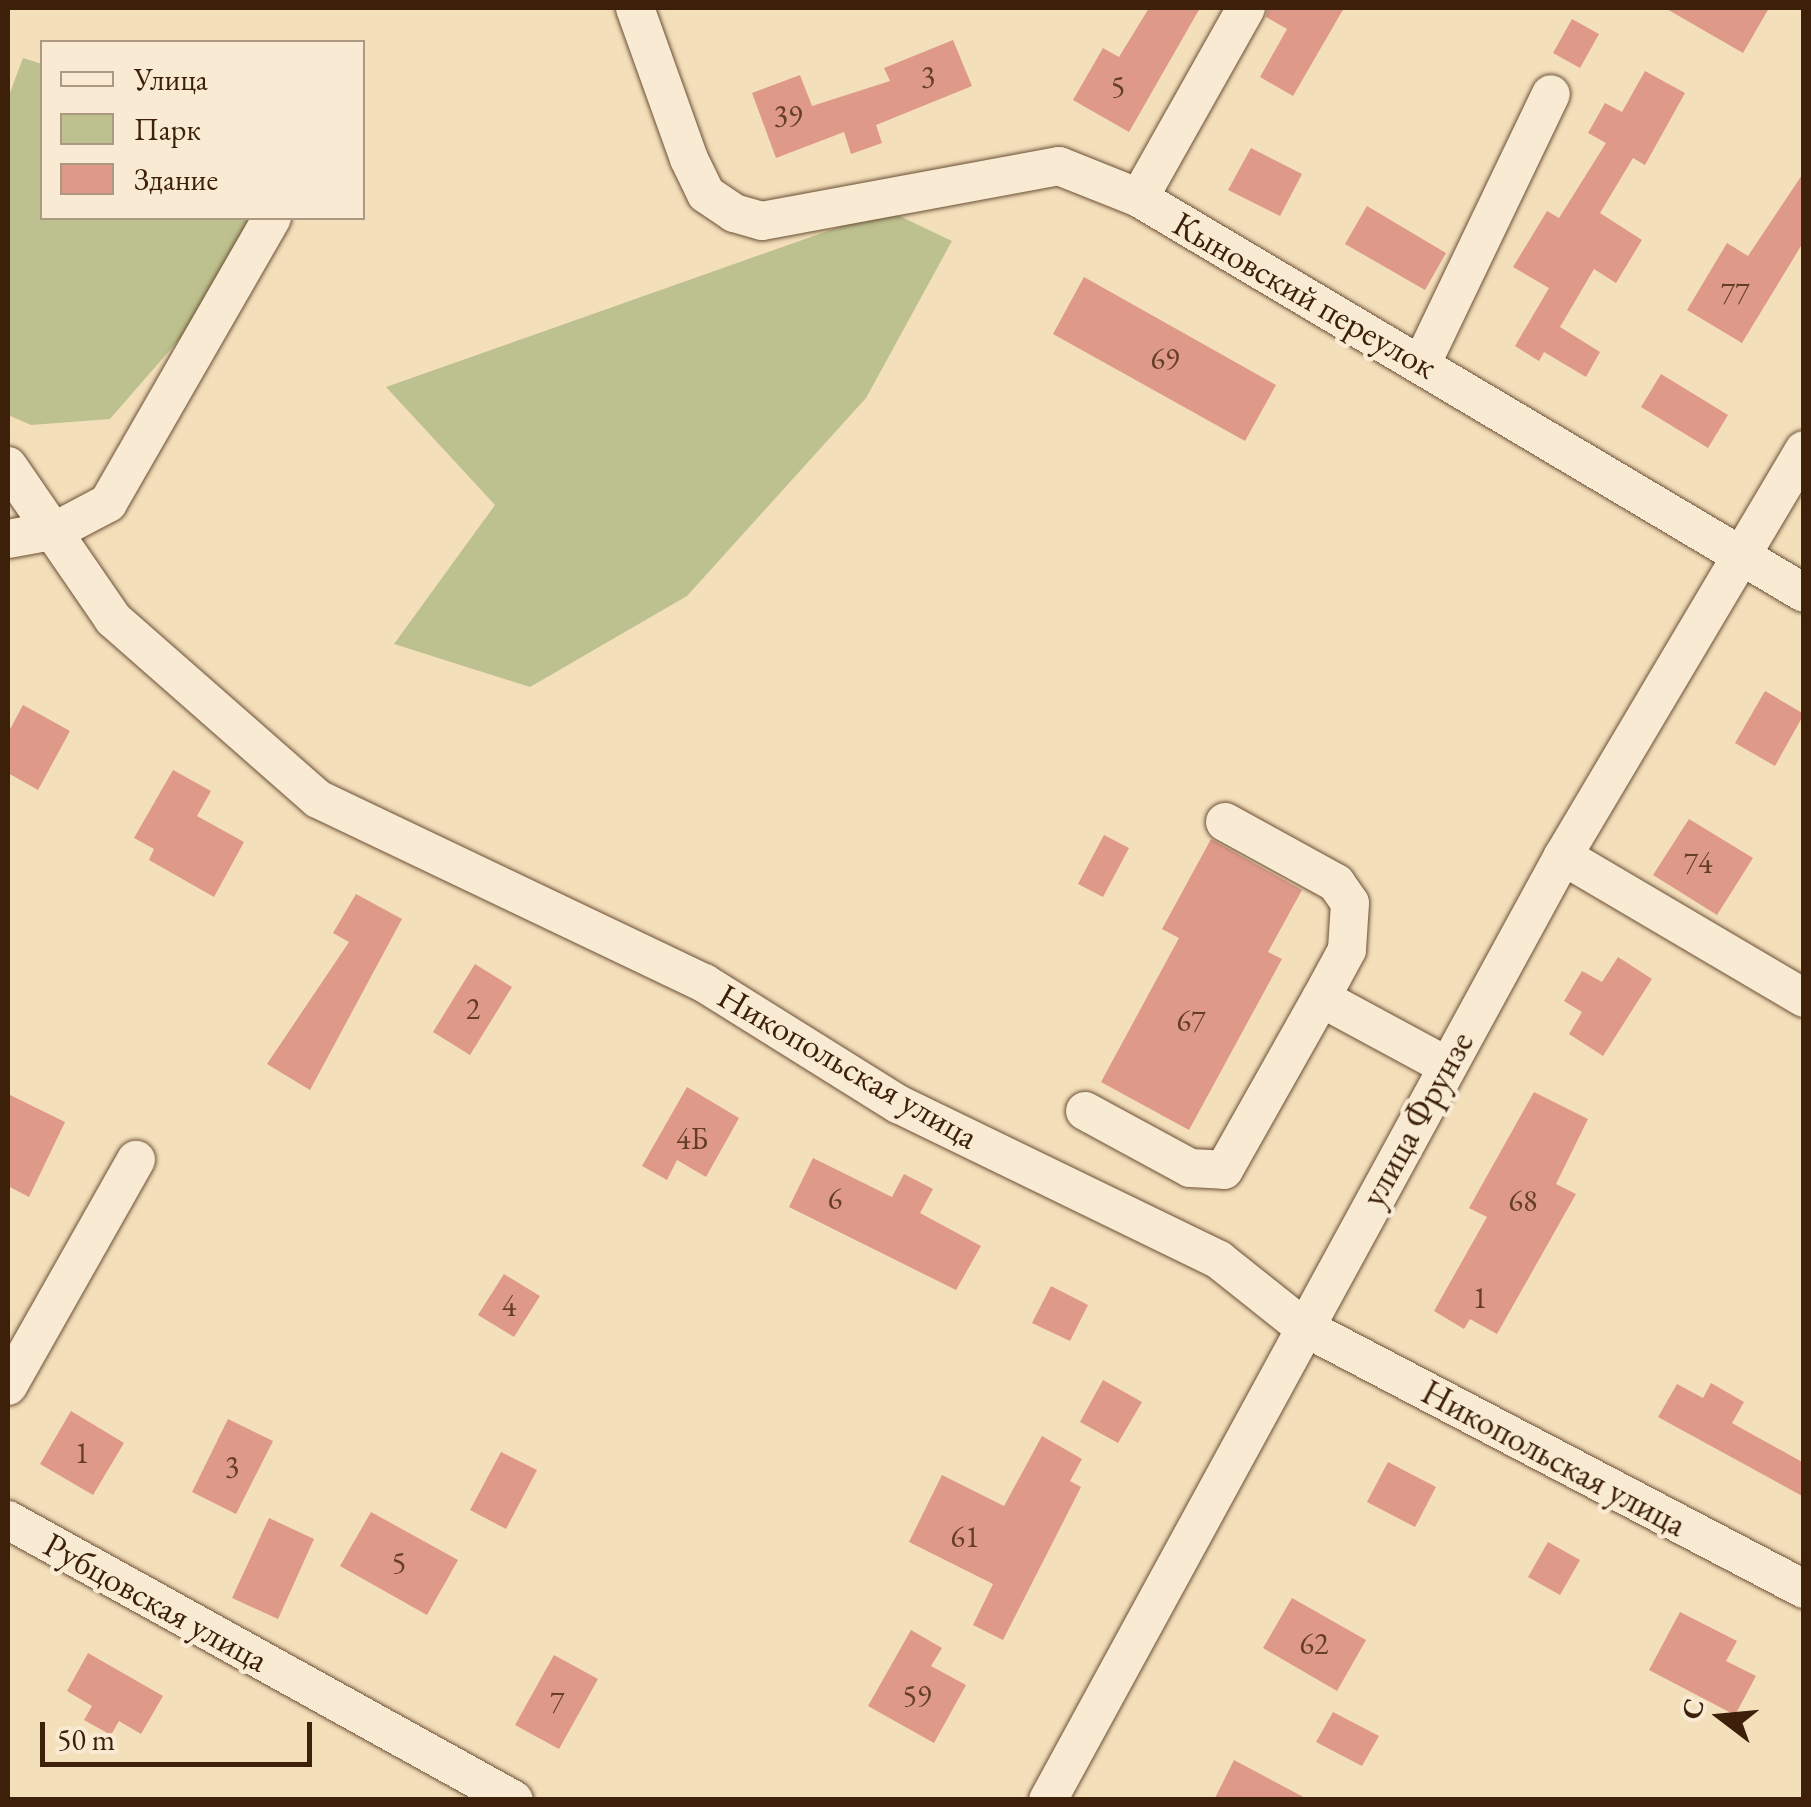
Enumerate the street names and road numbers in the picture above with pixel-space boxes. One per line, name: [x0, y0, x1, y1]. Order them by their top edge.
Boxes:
street label: Кыновский переулок: [1166, 202, 1444, 388]
street label: Никопольская улица: [710, 974, 986, 1158]
street label: улица Фрунзе: [1352, 1024, 1482, 1214]
street label: Никопольская улица: [1415, 1371, 1693, 1545]
street label: Рубцовская улица: [37, 1523, 275, 1681]

